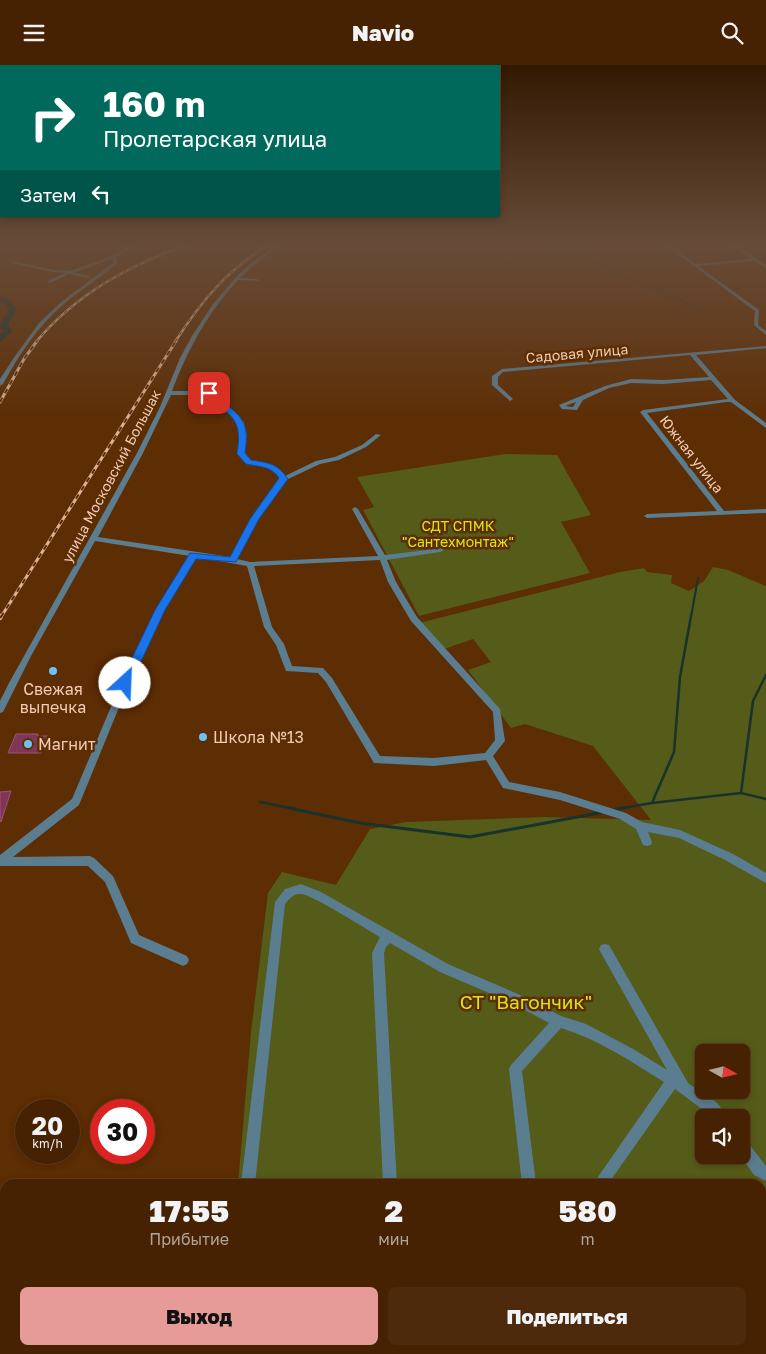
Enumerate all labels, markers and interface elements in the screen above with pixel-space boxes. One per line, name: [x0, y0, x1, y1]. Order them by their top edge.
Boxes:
icon: menu: [20, 19, 48, 47]
text: Navio: [352, 19, 414, 46]
icon: search: [718, 19, 746, 47]
text: 160 m: [103, 83, 205, 125]
icon: right: [20, 85, 85, 150]
text: Пролетарская улица: [103, 125, 327, 152]
icon: left: [87, 180, 115, 208]
text: Затем: [20, 183, 77, 206]
street label: Садовая улица: [525, 340, 629, 366]
pin: [188, 372, 230, 414]
icon: arrive: [195, 379, 223, 407]
street label: улица Московский Большак: [58, 387, 164, 565]
street label: Южная улица: [657, 412, 727, 496]
park label: СДТ СПМК "Сантехмонтаж": [402, 517, 514, 550]
position arrow: [98, 656, 150, 708]
marker: Свежая выпечка: [47, 665, 59, 677]
place label: Свежая выпечка: [20, 679, 86, 717]
place label: Школа №13: [213, 727, 304, 747]
marker: Школа №13: [197, 731, 209, 743]
place label: Магнит: [38, 734, 96, 754]
marker: Магнит: [22, 738, 34, 750]
park label: СТ "Вагончик": [460, 990, 592, 1013]
north arrow: [695, 1044, 750, 1099]
map controls: [695, 1044, 750, 1164]
speed limit sign: 30: [90, 1099, 155, 1164]
button: sound: [695, 1109, 750, 1164]
text: 20: [32, 1110, 63, 1141]
text: km/h: [32, 1136, 63, 1151]
text: 17:55: [149, 1193, 229, 1229]
text: 2: [384, 1193, 403, 1229]
text: 580: [558, 1193, 617, 1229]
text: Прибытие: [149, 1229, 229, 1249]
text: мин: [378, 1229, 409, 1249]
text: m: [581, 1229, 595, 1249]
button: Выход: [20, 1287, 378, 1345]
button: Поделиться: [388, 1287, 746, 1345]

